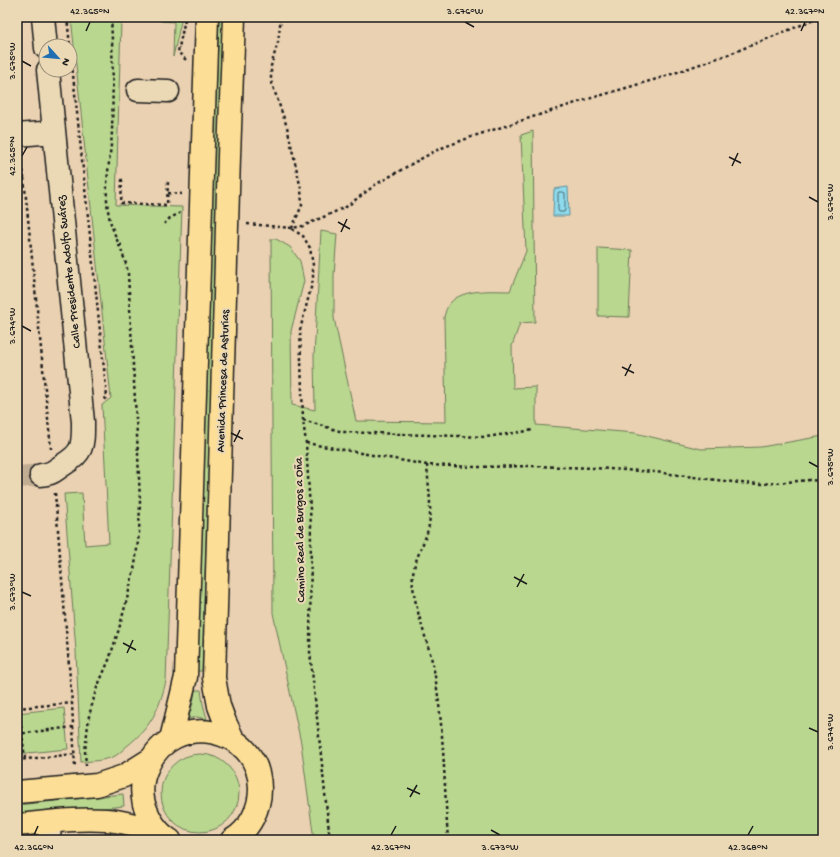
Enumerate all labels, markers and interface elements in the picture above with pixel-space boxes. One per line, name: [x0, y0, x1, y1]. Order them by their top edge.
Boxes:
text: 42.365°N: [70, 6, 110, 18]
text: 3.676°W: [446, 6, 484, 18]
text: 42.367°N: [785, 6, 825, 18]
north arrow: [38, 38, 78, 78]
text: 3.675°W: [7, 42, 19, 80]
text: N: [58, 56, 72, 68]
text: 42.365°N: [7, 136, 19, 176]
text: 3.676°W: [825, 183, 837, 221]
street label: Calle Presidente Adolfo Suárez: [55, 194, 85, 349]
text: 3.674°W: [7, 307, 19, 345]
street label: Avenida Princesa de Asturias: [215, 309, 234, 453]
text: 3.675°W: [825, 448, 837, 486]
street label: Camino Real de Burgos a Oña: [293, 457, 309, 603]
text: 3.673°W: [7, 573, 19, 611]
text: 3.674°W: [825, 713, 837, 751]
text: 42.366°N: [14, 842, 54, 854]
text: 42.367°N: [371, 842, 411, 854]
text: 3.673°W: [481, 842, 519, 854]
text: 42.368°N: [728, 842, 768, 854]

